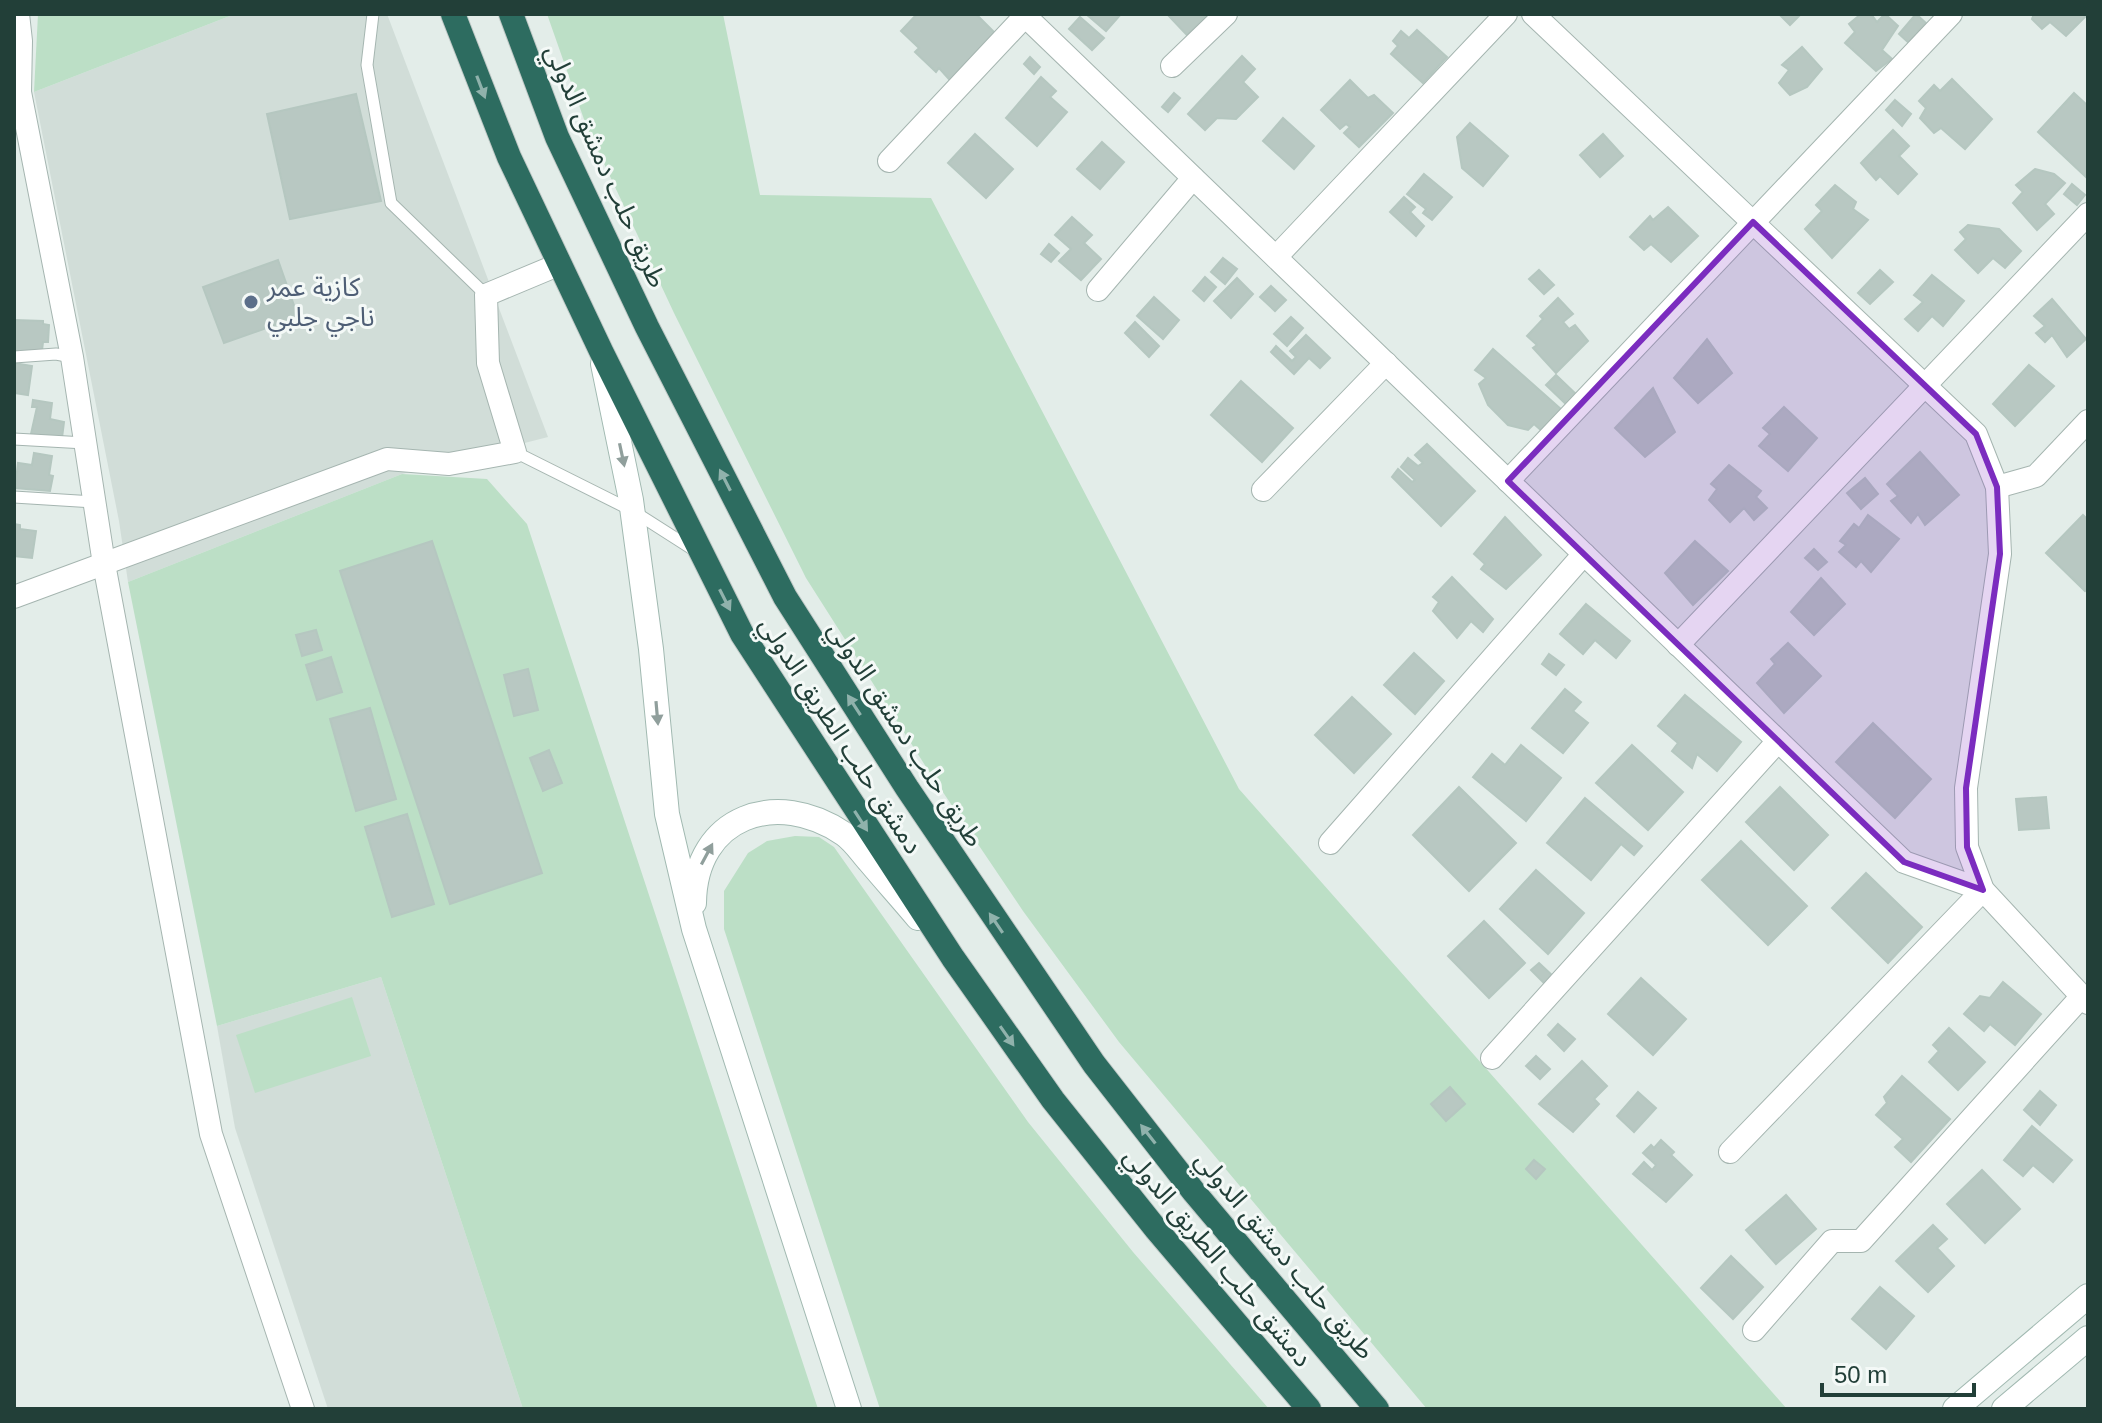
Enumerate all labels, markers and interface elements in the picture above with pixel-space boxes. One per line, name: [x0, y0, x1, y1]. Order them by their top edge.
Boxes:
street label: طريق حلب دمشق الدولي: [534, 40, 673, 294]
one-way arrow: [475, 75, 488, 99]
place label: كازية عمر ناجي جلبي: [266, 272, 374, 337]
marker: كازية عمر ناجي جلبي: [242, 293, 260, 311]
one-way arrow: [616, 443, 629, 468]
one-way arrow: [718, 468, 732, 491]
one-way arrow: [718, 588, 731, 611]
street label: دمشق حلب الطريق الدولي: [749, 611, 929, 862]
street label: طريق حلب دمشق الدولي: [818, 616, 990, 855]
one-way arrow: [846, 695, 861, 716]
one-way arrow: [651, 700, 664, 725]
one-way arrow: [854, 810, 869, 831]
one-way arrow: [699, 843, 713, 865]
one-way arrow: [989, 912, 1004, 934]
one-way arrow: [999, 1025, 1015, 1046]
one-way arrow: [1141, 1124, 1157, 1144]
street label: دمشق حلب الطريق الدولي: [1114, 1142, 1318, 1376]
street label: طريق حلب دمشق الدولي: [1185, 1145, 1381, 1368]
scale bar: [1822, 1347, 1974, 1397]
text: 50 m: [1834, 1361, 1887, 1388]

